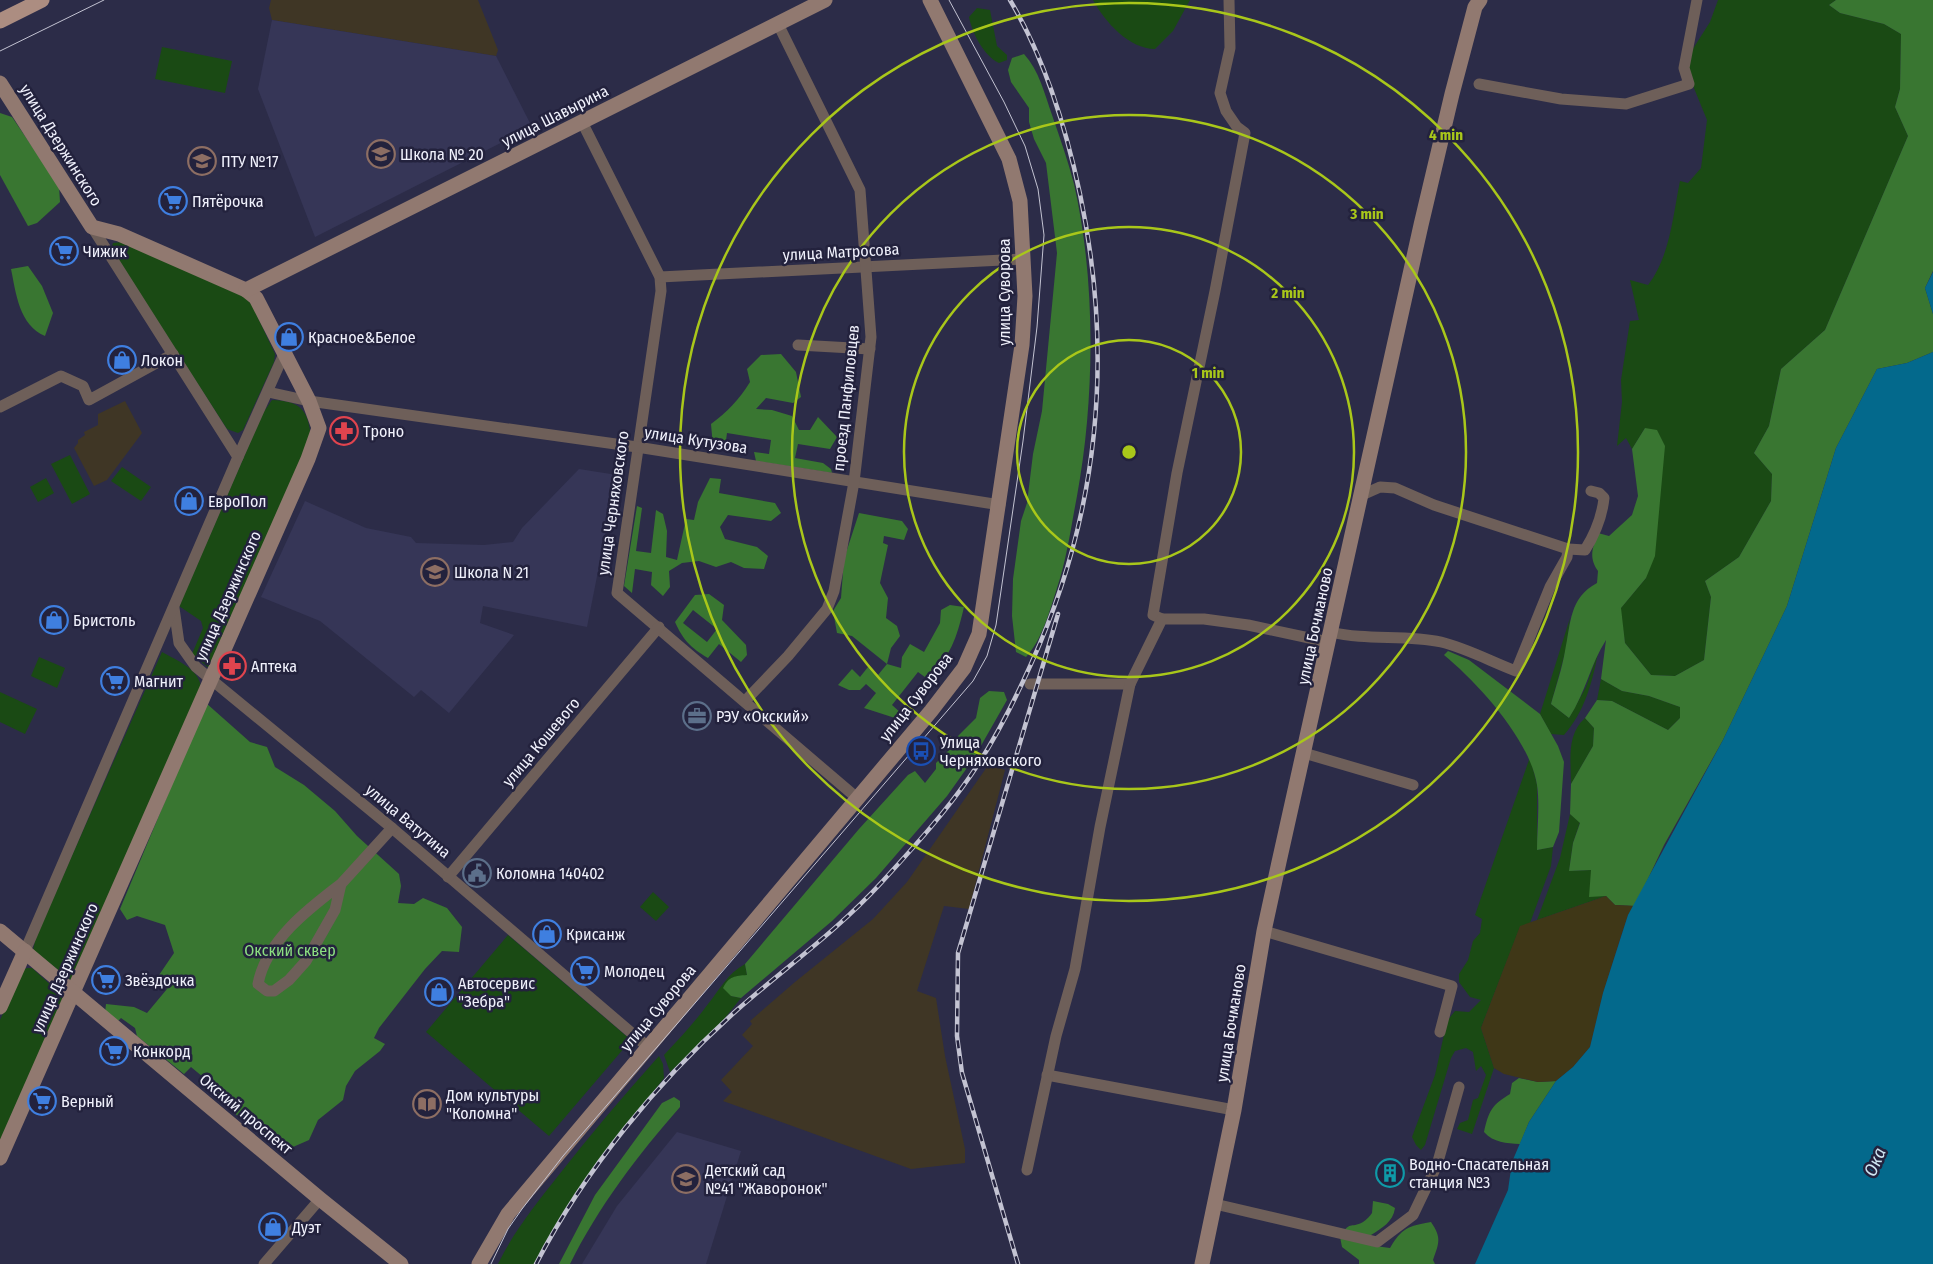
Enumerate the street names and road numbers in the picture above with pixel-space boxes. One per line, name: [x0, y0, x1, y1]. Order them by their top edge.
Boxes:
street label: улица Дзержинского: [16, 80, 106, 210]
street label: улица Шавырина: [499, 81, 612, 151]
street label: улица Суворова: [995, 238, 1014, 346]
street label: улица Матросова: [782, 239, 900, 265]
street label: проезд Панфиловцев: [829, 324, 863, 472]
street label: улица Кутузова: [643, 422, 749, 458]
street label: улица Черняховского: [593, 430, 633, 576]
street label: улица Дзержинского: [191, 528, 265, 664]
street label: улица Бочманово: [1293, 566, 1337, 686]
street label: улица Суворова: [875, 649, 957, 745]
street label: улица Кошевого: [498, 694, 584, 790]
street label: улица Ватутина: [362, 780, 455, 862]
street label: улица Дзержинского: [28, 900, 102, 1036]
street label: улица Суворова: [616, 961, 700, 1055]
street label: улица Бочманово: [1212, 963, 1250, 1083]
street label: Окский проспект: [196, 1070, 297, 1159]

